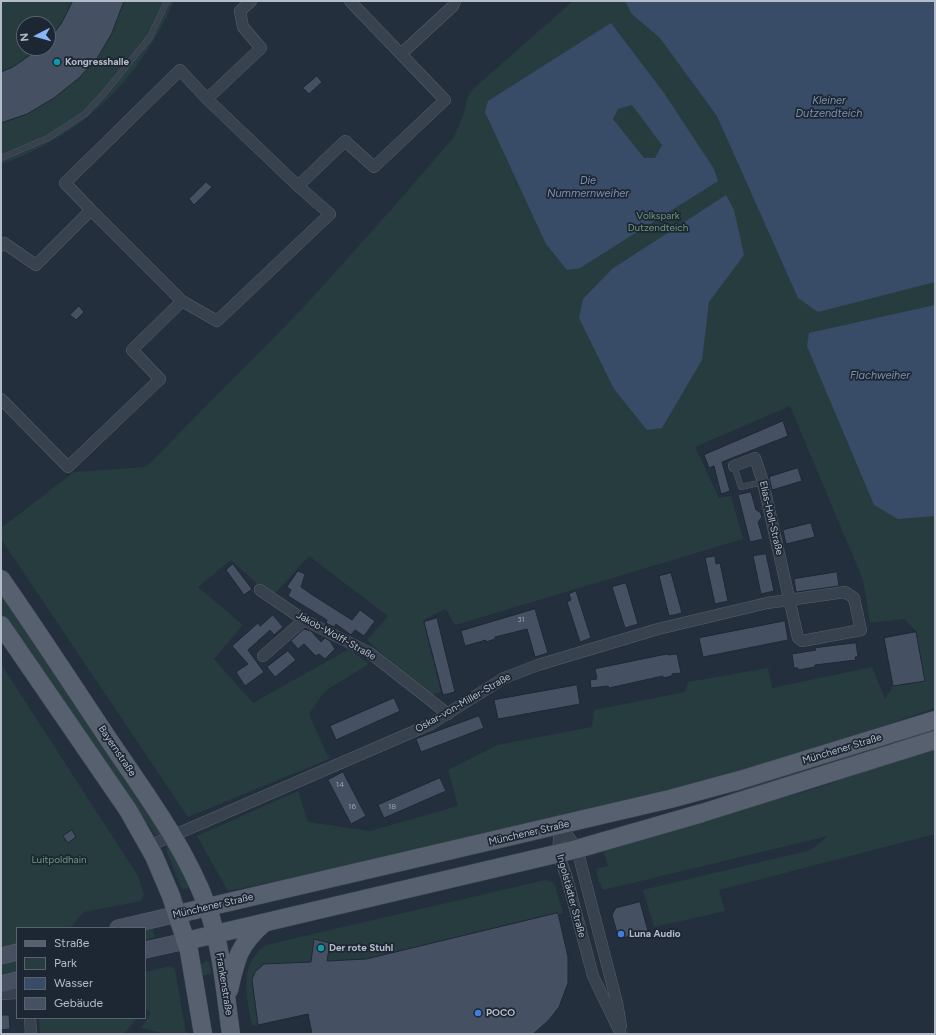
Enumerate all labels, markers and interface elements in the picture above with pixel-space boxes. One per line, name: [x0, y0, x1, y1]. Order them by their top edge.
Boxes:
north arrow: [16, 16, 56, 56]
text: N: [18, 32, 31, 42]
place label: Kongresshalle: [65, 56, 129, 68]
marker: Kongresshalle: [52, 57, 62, 67]
water label: Kleiner Dutzendteich: [796, 94, 862, 120]
water label: Die Nummernweiher: [547, 174, 629, 200]
park label: Volkspark Dutzendteich: [628, 210, 688, 234]
water label: Flachweiher: [850, 369, 910, 383]
street label: Elias-Holl-Straße: [757, 480, 785, 556]
street label: Jakob-Wolff-Straße: [294, 609, 378, 663]
house number: 31: [517, 615, 525, 625]
street label: Oskar-von-Miller-Straße: [413, 671, 513, 735]
street label: Bayernstraße: [96, 723, 138, 779]
street label: Münchener Straße: [801, 731, 883, 767]
house number: 14: [336, 780, 344, 790]
house number: 16: [348, 802, 356, 812]
house number: 18: [388, 802, 396, 812]
street label: Münchener Straße: [487, 818, 571, 848]
street label: Ingolstädter Straße: [554, 853, 588, 939]
park label: Luitpoldhain: [31, 854, 87, 866]
street label: Münchener Straße: [171, 891, 255, 921]
legend: [16, 927, 146, 1019]
place label: Luna Audio: [629, 928, 681, 940]
marker: Luna Audio: [616, 929, 626, 939]
text: Straße: [54, 936, 89, 950]
place label: Der rote Stuhl: [329, 942, 393, 954]
marker: Der rote Stuhl: [316, 943, 326, 953]
street label: Frankenstraße: [213, 952, 235, 1016]
text: Park: [54, 956, 77, 970]
text: Wasser: [54, 976, 93, 990]
text: Gebäude: [54, 996, 103, 1010]
place label: POCO: [486, 1007, 515, 1019]
marker: POCO: [473, 1008, 483, 1018]

